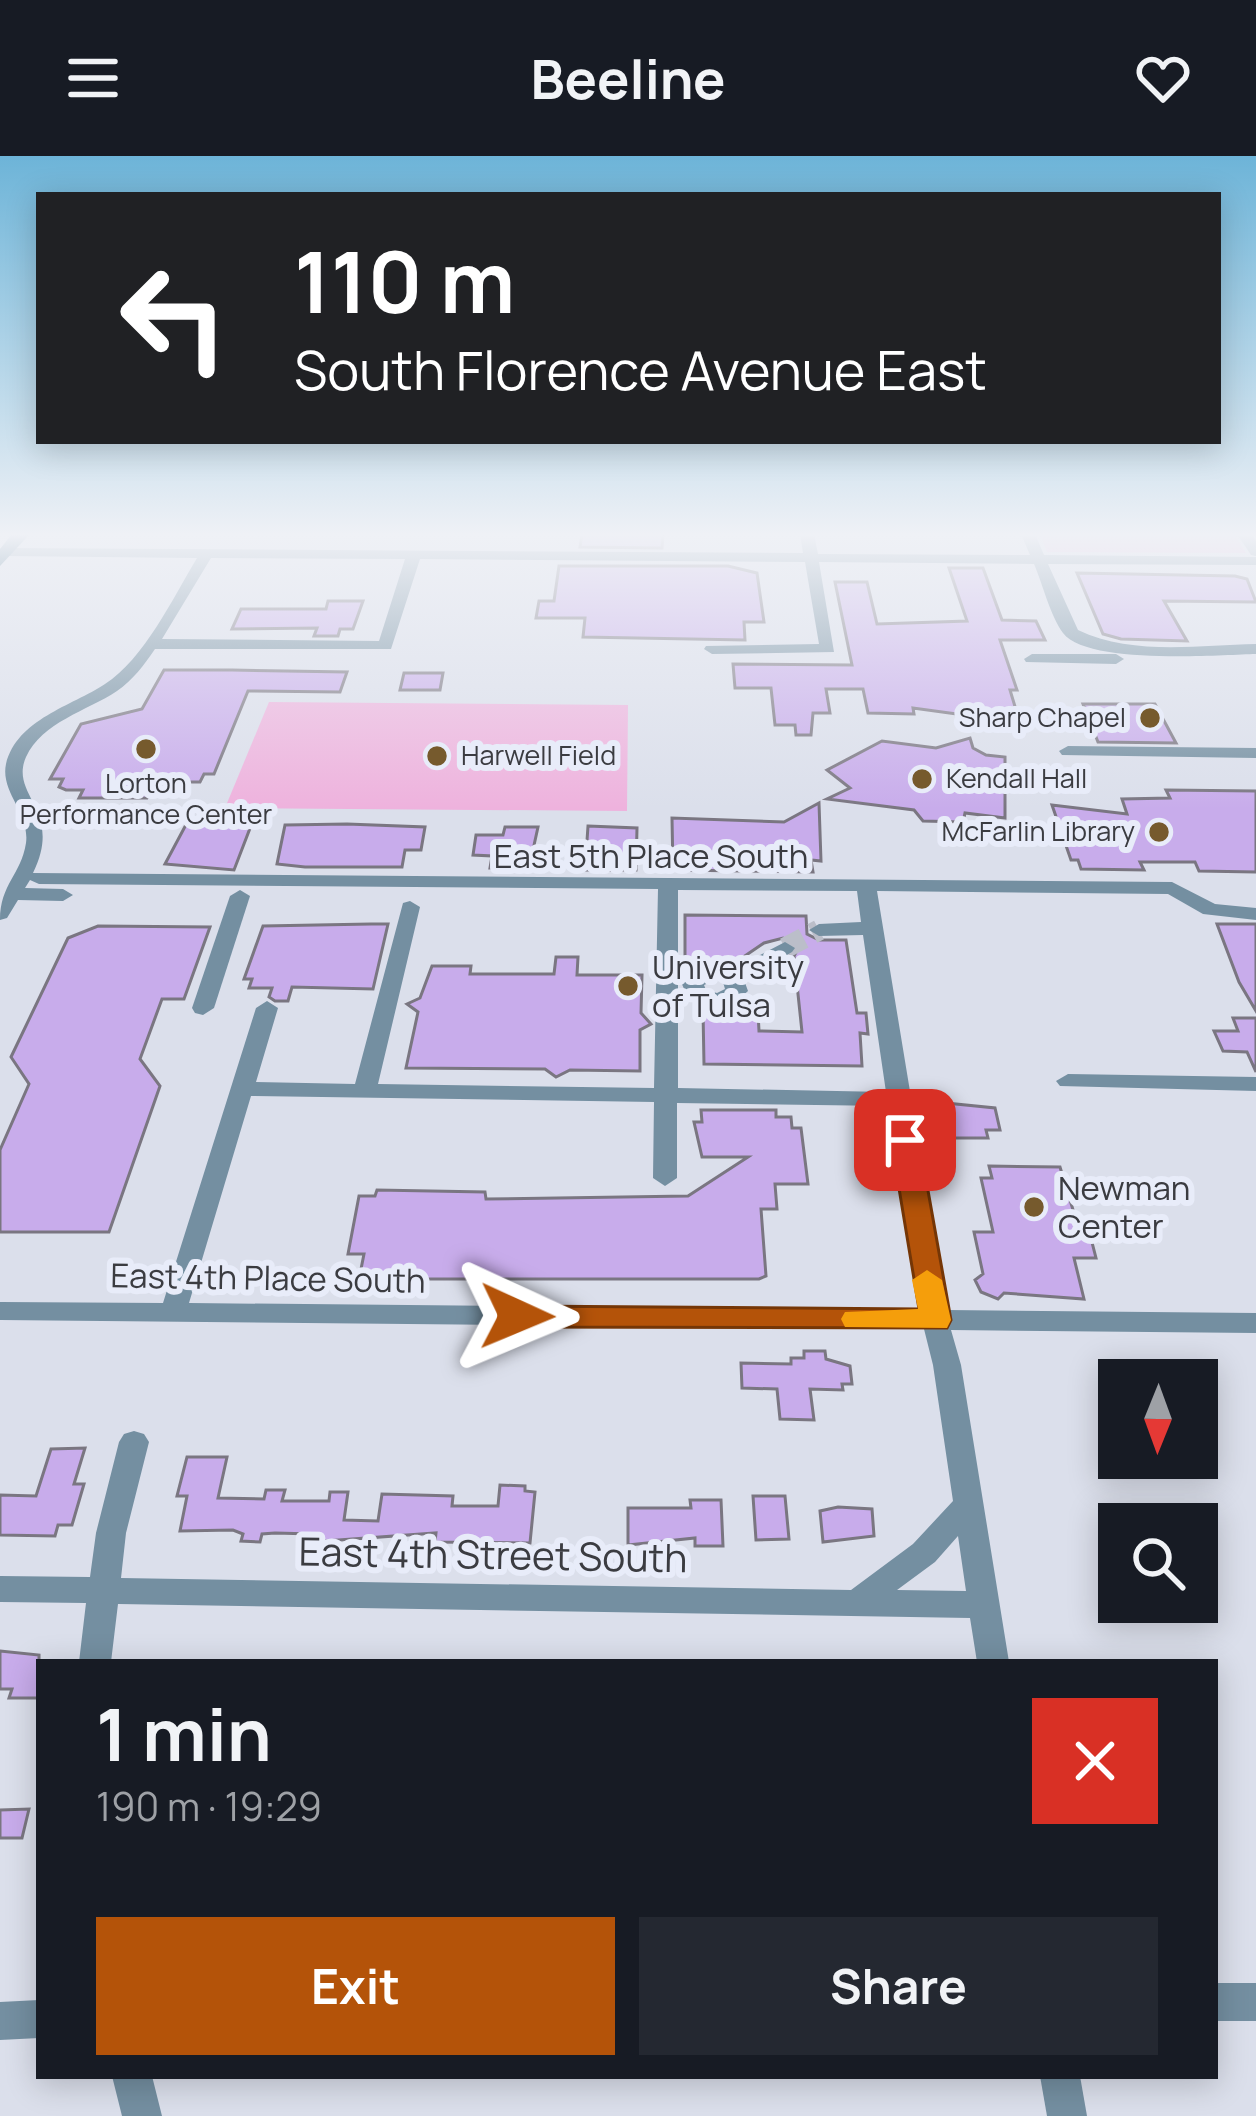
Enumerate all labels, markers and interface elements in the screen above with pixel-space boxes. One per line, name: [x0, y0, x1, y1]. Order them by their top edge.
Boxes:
text: Beeline: [530, 41, 726, 115]
icon: menu: [60, 45, 126, 111]
icon: heart: [1130, 45, 1196, 111]
text: 110 m: [294, 223, 515, 338]
icon: left: [96, 240, 252, 396]
text: South Florence Avenue East: [294, 332, 987, 406]
place label: Sharp Chapel: [959, 698, 1126, 735]
marker: Sharp Chapel: [1137, 705, 1163, 731]
marker: Lorton Performance Center: [133, 736, 159, 762]
place label: Harwell Field: [461, 736, 616, 773]
marker: Harwell Field: [424, 743, 450, 769]
place label: Kendall Hall: [946, 759, 1087, 796]
place label: Lorton Performance Center: [20, 764, 273, 832]
marker: Kendall Hall: [909, 766, 935, 792]
place label: McFarlin Library: [941, 812, 1135, 849]
marker: McFarlin Library: [1146, 819, 1172, 845]
street label: East 5th Place South: [494, 833, 808, 878]
place label: University of Tulsa: [652, 944, 804, 1027]
marker: University of Tulsa: [615, 973, 641, 999]
pin: [854, 1089, 956, 1191]
icon: arrive: [872, 1107, 938, 1173]
place label: Newman Center: [1058, 1165, 1190, 1248]
marker: Newman Center: [1021, 1194, 1047, 1220]
street label: East 4th Place South: [110, 1252, 426, 1303]
position arrow: [454, 1253, 580, 1379]
north arrow: [1098, 1359, 1218, 1479]
map controls: [1098, 1359, 1218, 1623]
button: search: [1098, 1503, 1218, 1623]
street label: East 4th Street South: [298, 1524, 688, 1584]
text: 1 min: [96, 1684, 272, 1783]
button: close: [1032, 1698, 1158, 1824]
text: 190 m · 19:29: [96, 1779, 322, 1833]
button: Exit: [96, 1917, 615, 2055]
button: Share: [639, 1917, 1158, 2055]

